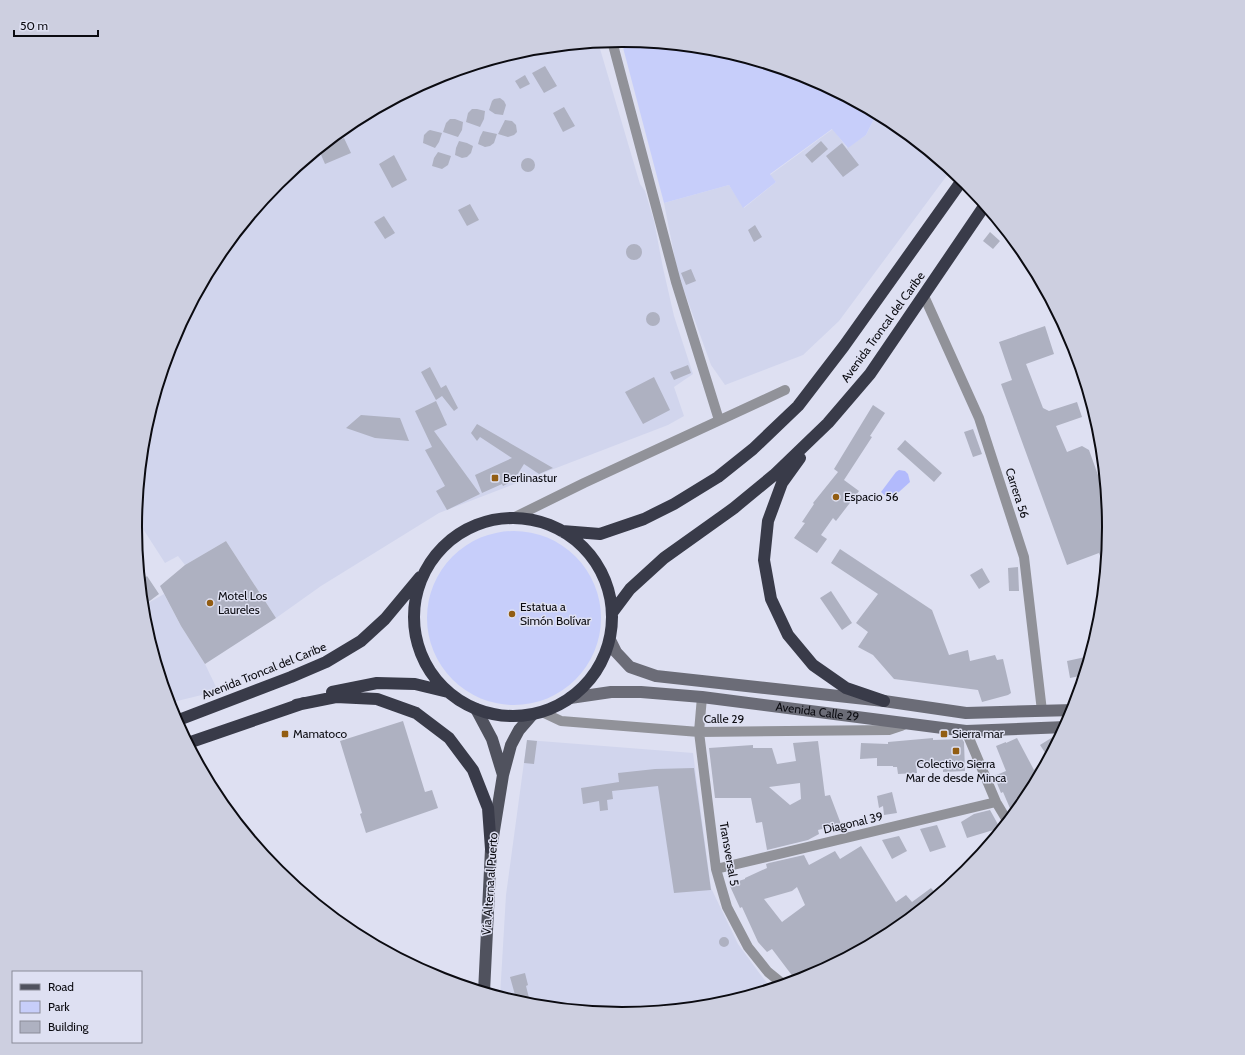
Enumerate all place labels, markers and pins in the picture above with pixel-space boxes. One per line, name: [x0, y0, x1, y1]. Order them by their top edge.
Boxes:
place label: Berlinastur: [503, 470, 557, 485]
marker: Berlinastur: [490, 473, 500, 483]
place label: Espacio 56: [844, 489, 899, 504]
marker: Espacio 56: [831, 492, 841, 502]
place label: Motel Los Laureles: [218, 588, 267, 617]
marker: Motel Los Laureles: [205, 598, 215, 608]
place label: Estatua a Simón Bolívar: [520, 599, 591, 628]
marker: Estatua a Simón Bolívar: [507, 609, 517, 619]
place label: Mamatoco: [293, 726, 348, 741]
place label: Sierra mar: [952, 726, 1004, 741]
marker: Mamatoco: [280, 729, 290, 739]
marker: Sierra mar: [939, 729, 949, 739]
marker: Colectivo Sierra Mar de desde Minca: [951, 746, 961, 756]
place label: Colectivo Sierra Mar de desde Minca: [906, 756, 1007, 785]

